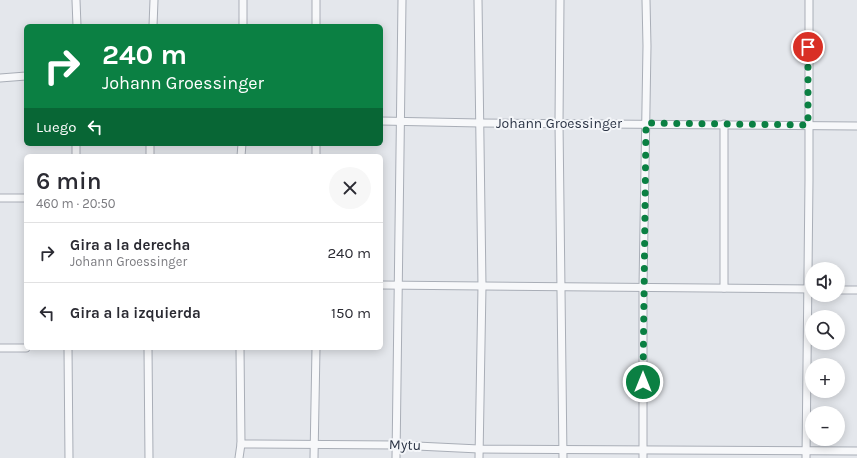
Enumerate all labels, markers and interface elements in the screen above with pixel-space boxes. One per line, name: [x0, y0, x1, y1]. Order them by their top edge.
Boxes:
pin: [791, 30, 825, 64]
icon: arrive: [797, 36, 819, 58]
text: 240 m: [102, 38, 187, 71]
icon: right: [36, 40, 88, 92]
text: Johann Groessinger: [102, 72, 264, 94]
street label: Johann Groessinger: [496, 115, 623, 132]
icon: left: [84, 116, 106, 138]
text: Luego: [36, 118, 76, 136]
text: 6 min: [36, 167, 102, 195]
button: close: [329, 167, 371, 209]
text: 460 m · 20:50: [36, 196, 115, 211]
text: Gira a la derecha: [70, 236, 190, 254]
icon: right: [36, 242, 58, 264]
text: 240 m: [327, 244, 371, 262]
text: Johann Groessinger: [70, 254, 187, 269]
map controls: [805, 262, 845, 446]
button: sound: [805, 262, 845, 302]
icon: left: [36, 302, 58, 324]
text: Gira a la izquierda: [70, 304, 201, 322]
text: 150 m: [331, 304, 371, 322]
button: search: [805, 310, 845, 350]
button: +: [805, 358, 845, 398]
position arrow: [622, 361, 664, 403]
button: −: [805, 406, 845, 446]
street label: Mytu: [389, 436, 421, 454]

